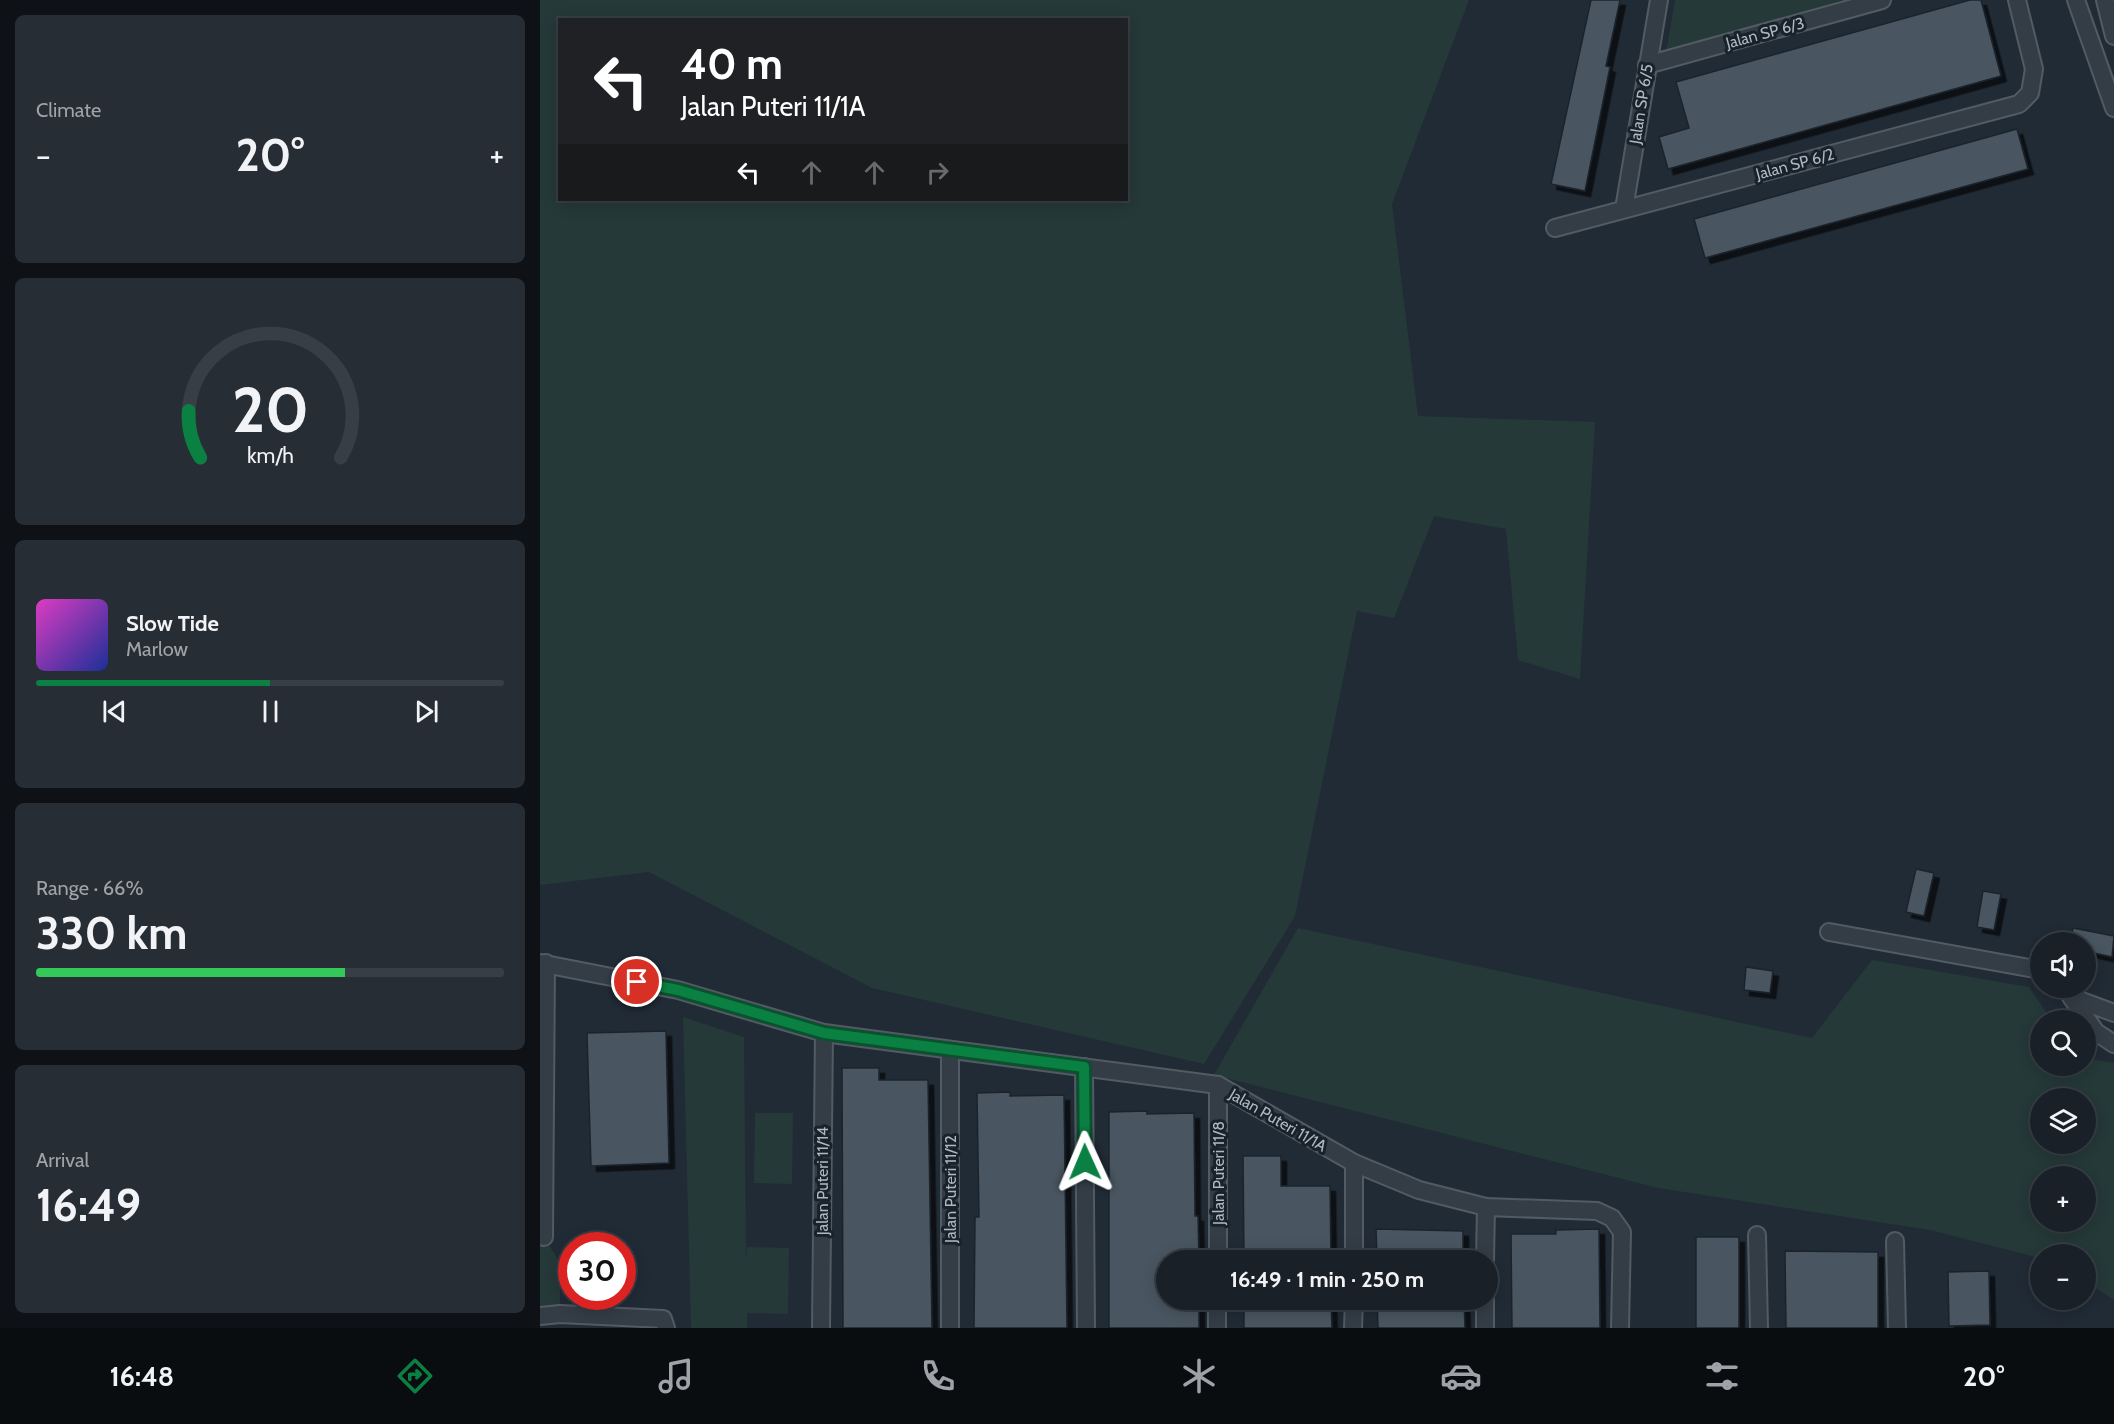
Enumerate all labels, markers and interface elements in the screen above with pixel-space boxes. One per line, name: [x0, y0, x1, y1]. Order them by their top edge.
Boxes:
street label: Jalan SP 6/3: [1723, 13, 1806, 53]
text: 40 m: [681, 38, 783, 90]
icon: left: [582, 42, 660, 120]
street label: Jalan SP 6/5: [1625, 63, 1657, 146]
text: Jalan Puteri 11/1A: [681, 90, 865, 123]
text: Climate: [36, 98, 101, 122]
text: 20°: [236, 128, 304, 182]
text: −: [36, 135, 51, 175]
text: +: [489, 135, 504, 175]
street label: Jalan SP 6/2: [1753, 144, 1836, 184]
icon: left: [732, 156, 765, 189]
icon: ahead: [795, 156, 828, 189]
icon: ahead: [858, 156, 891, 189]
icon: right: [921, 156, 954, 189]
text: 20: [231, 373, 309, 449]
text: km/h: [247, 443, 293, 469]
text: Slow Tide: [126, 610, 219, 637]
text: Marlow: [126, 637, 188, 661]
icon: previous: [98, 695, 131, 728]
icon: pause: [254, 695, 287, 728]
icon: next: [410, 695, 443, 728]
text: Range · 66%: [36, 876, 143, 900]
text: 330 km: [36, 906, 187, 960]
map controls: [2030, 932, 2096, 1310]
button: sound: [2030, 932, 2096, 998]
pin: [611, 956, 662, 1007]
icon: arrive: [620, 965, 653, 998]
button: search: [2030, 1010, 2096, 1076]
street label: Jalan Puteri 11/1A: [1225, 1084, 1330, 1156]
button: layers: [2030, 1088, 2096, 1154]
street label: Jalan Puteri 11/8: [1209, 1121, 1228, 1226]
street label: Jalan Puteri 11/14: [813, 1127, 832, 1236]
position arrow: [1053, 1130, 1117, 1194]
street label: Jalan Puteri 11/12: [941, 1135, 960, 1244]
text: Arrival: [36, 1148, 89, 1172]
button: +: [2030, 1166, 2096, 1232]
text: 16:49: [36, 1178, 141, 1232]
speed limit sign: 30: [558, 1232, 636, 1310]
button: −: [2030, 1244, 2096, 1310]
text: 16:49 · 1 min · 250 m: [1230, 1266, 1424, 1293]
icon: directions: [394, 1355, 436, 1397]
icon: music: [655, 1355, 697, 1397]
icon: phone: [917, 1355, 959, 1397]
icon: climate: [1178, 1355, 1220, 1397]
icon: car: [1440, 1355, 1482, 1397]
icon: filters: [1701, 1355, 1743, 1397]
text: 16:48: [110, 1360, 174, 1393]
text: 20°: [1963, 1360, 2004, 1393]

